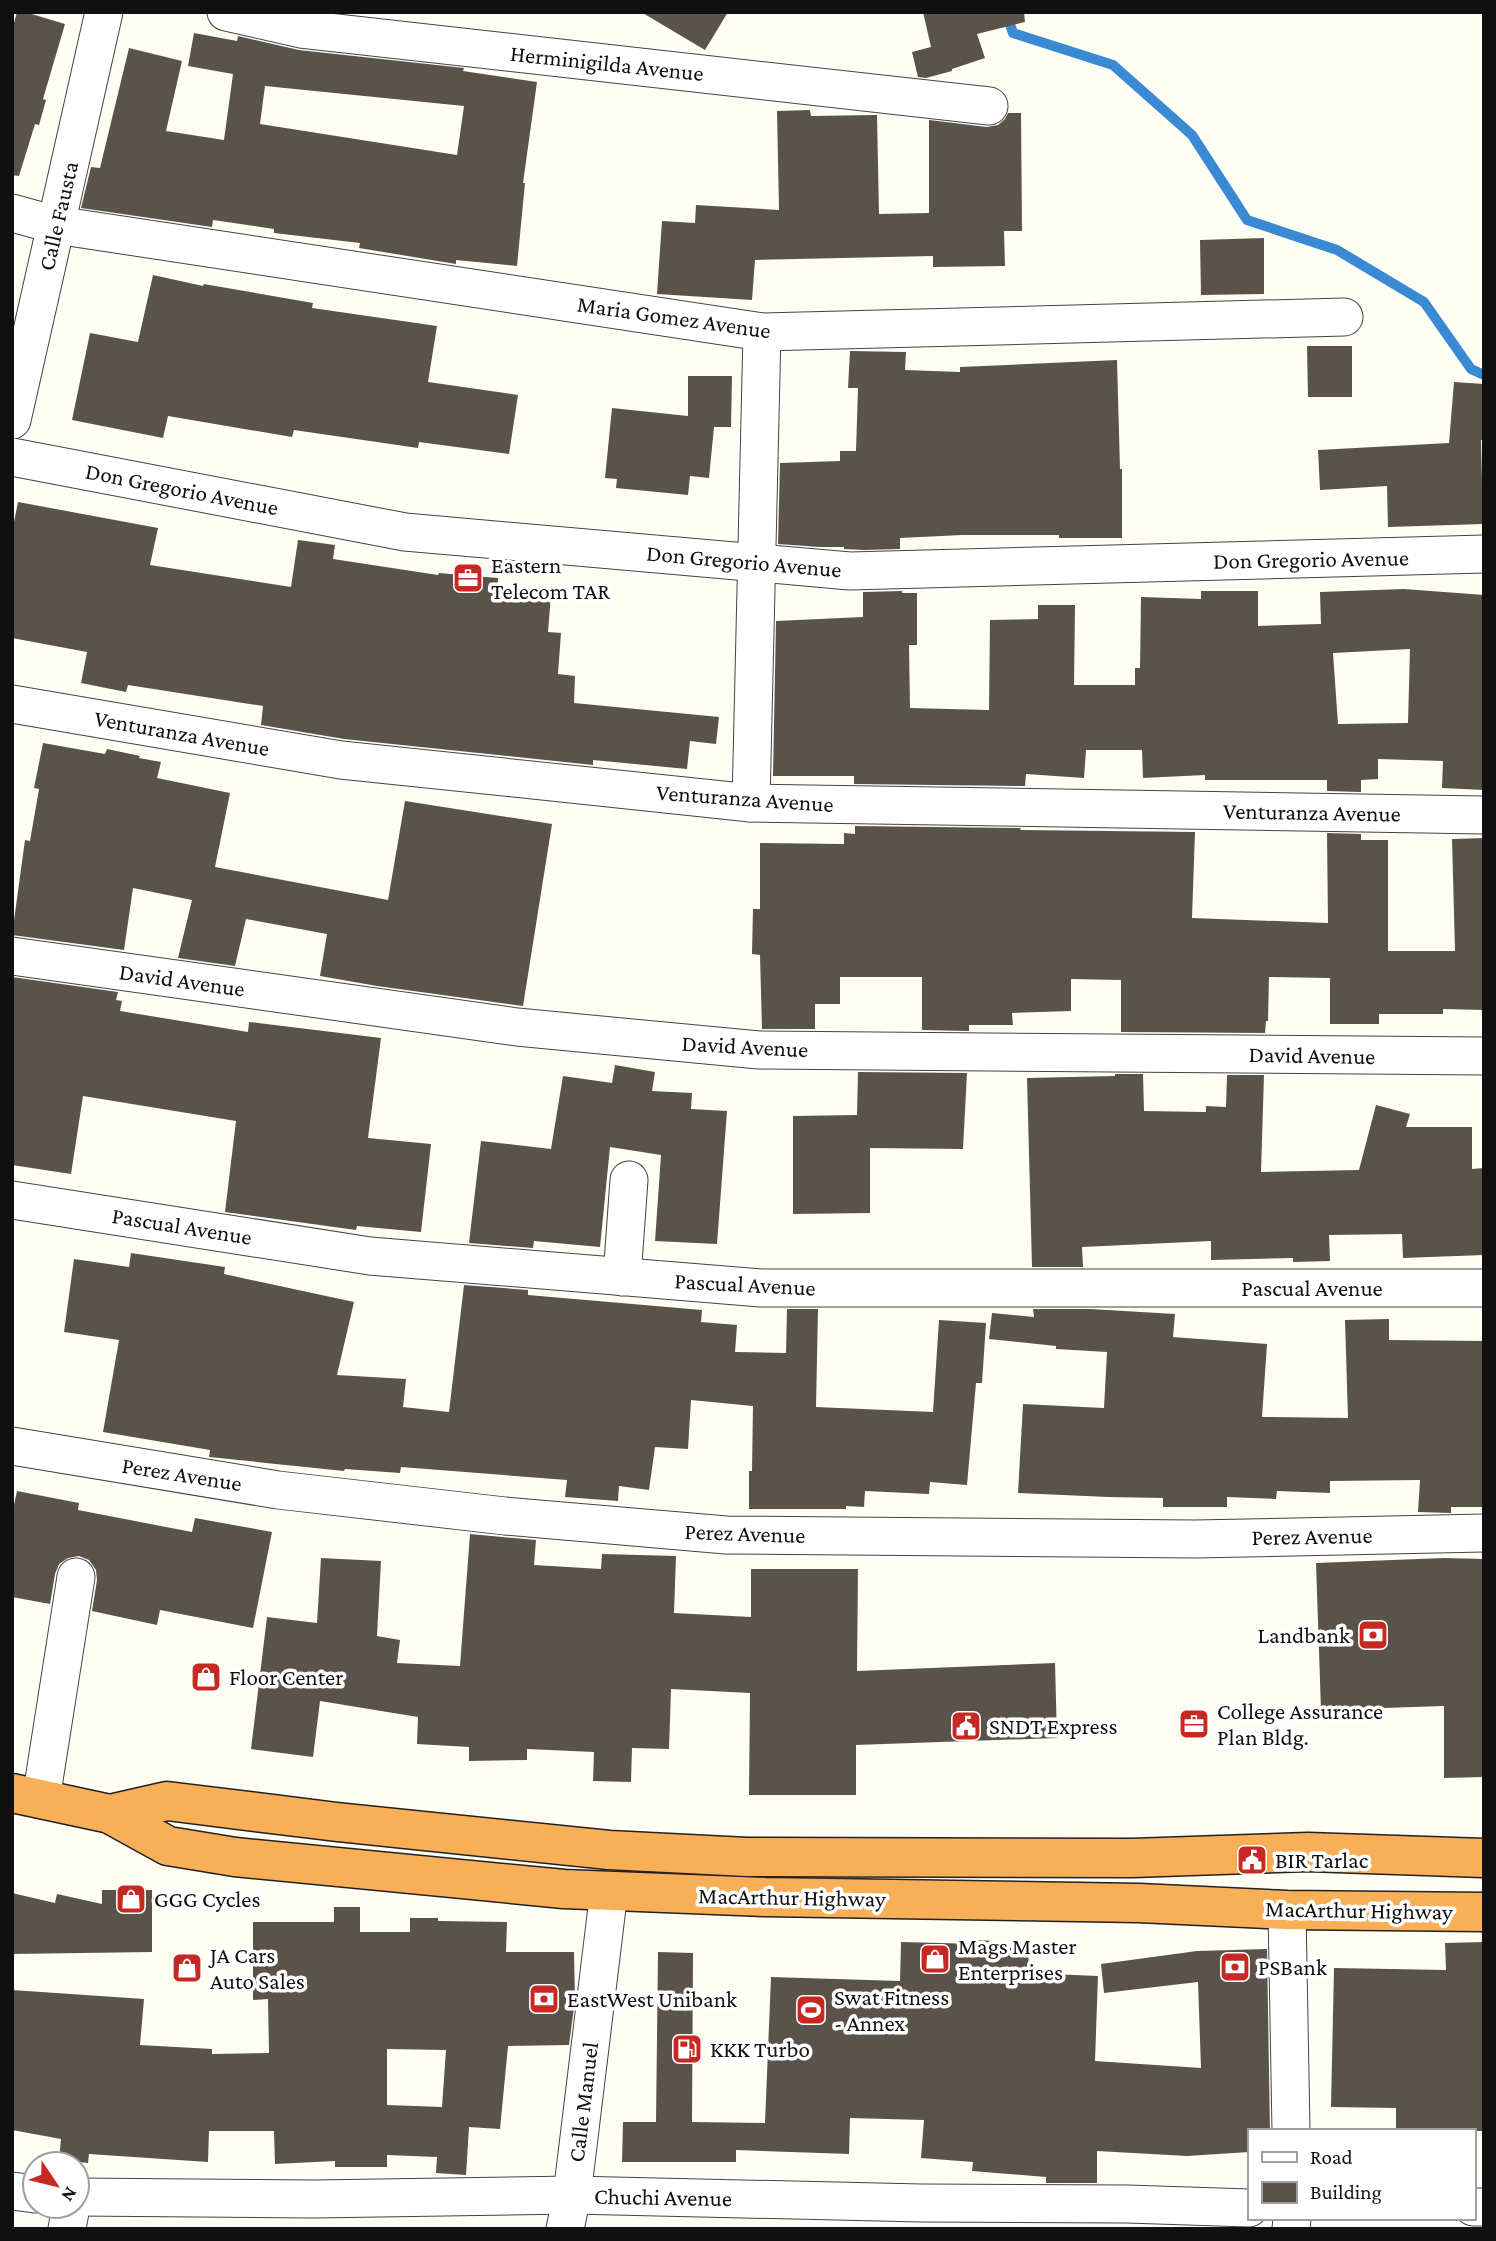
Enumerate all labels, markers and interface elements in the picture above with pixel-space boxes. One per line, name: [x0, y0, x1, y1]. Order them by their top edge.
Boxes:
street label: Herminigilda Avenue: [509, 40, 705, 86]
street label: Calle Fausta: [33, 158, 83, 273]
street label: Maria Gomez Avenue: [576, 291, 772, 343]
street label: Don Gregorio Avenue: [83, 458, 281, 520]
street label: Don Gregorio Avenue: [645, 540, 843, 582]
street label: Don Gregorio Avenue: [1213, 544, 1409, 574]
place label: Eastern Telecom TAR: [491, 552, 610, 604]
office icon: Eastern Telecom TAR: [451, 561, 485, 595]
street label: Venturanza Avenue: [92, 705, 272, 761]
street label: Venturanza Avenue: [656, 779, 834, 817]
street label: Venturanza Avenue: [1223, 797, 1401, 827]
street label: David Avenue: [117, 958, 247, 1002]
street label: David Avenue: [681, 1030, 809, 1062]
street label: David Avenue: [1248, 1041, 1376, 1069]
street label: Pascual Avenue: [110, 1202, 254, 1250]
street label: Pascual Avenue: [674, 1267, 816, 1301]
street label: Pascual Avenue: [1241, 1275, 1383, 1301]
street label: Perez Avenue: [120, 1452, 244, 1496]
street label: Perez Avenue: [684, 1518, 806, 1548]
street label: Perez Avenue: [1251, 1522, 1373, 1550]
bank icon: Landbank: [1356, 1618, 1390, 1652]
place label: Landbank: [1258, 1622, 1350, 1648]
shop icon: Floor Center: [189, 1660, 223, 1694]
place label: Floor Center: [229, 1664, 343, 1690]
place label: College Assurance Plan Bldg.: [1217, 1698, 1383, 1750]
office icon: College Assurance Plan Bldg.: [1177, 1707, 1211, 1741]
public building icon: SNDT Express: [949, 1709, 983, 1743]
place label: SNDT Express: [989, 1713, 1118, 1739]
public building icon: BIR Tarlac: [1235, 1843, 1269, 1877]
place label: BIR Tarlac: [1275, 1847, 1369, 1873]
shop icon: GGG Cycles: [114, 1882, 148, 1916]
street label: MacArthur Highway: [698, 1882, 886, 1912]
place label: GGG Cycles: [154, 1886, 260, 1912]
street label: MacArthur Highway: [1265, 1895, 1453, 1925]
place label: Mags Master Enterprises: [958, 1933, 1077, 1985]
place label: JA Cars Auto Sales: [208, 1942, 305, 1994]
shop icon: Mags Master Enterprises: [918, 1942, 952, 1976]
bank icon: PSBank: [1218, 1950, 1252, 1984]
shop icon: JA Cars Auto Sales: [170, 1951, 204, 1985]
place label: PSBank: [1258, 1954, 1327, 1980]
bank icon: EastWest Unibank: [527, 1982, 561, 2016]
place label: Swat Fitness - Annex: [834, 1984, 949, 2036]
place label: EastWest Unibank: [567, 1986, 737, 2012]
sports icon: Swat Fitness - Annex: [794, 1993, 828, 2027]
fuel station icon: KKK Turbo: [670, 2032, 704, 2066]
place label: KKK Turbo: [710, 2036, 810, 2062]
street label: Calle Manuel: [563, 2040, 603, 2164]
legend: [1248, 2129, 1475, 2220]
text: Road: [1310, 2145, 1353, 2169]
north arrow: [21, 2150, 91, 2220]
text: Building: [1310, 2180, 1382, 2204]
text: N: [57, 2183, 82, 2206]
street label: Chuchi Avenue: [594, 2183, 732, 2211]

